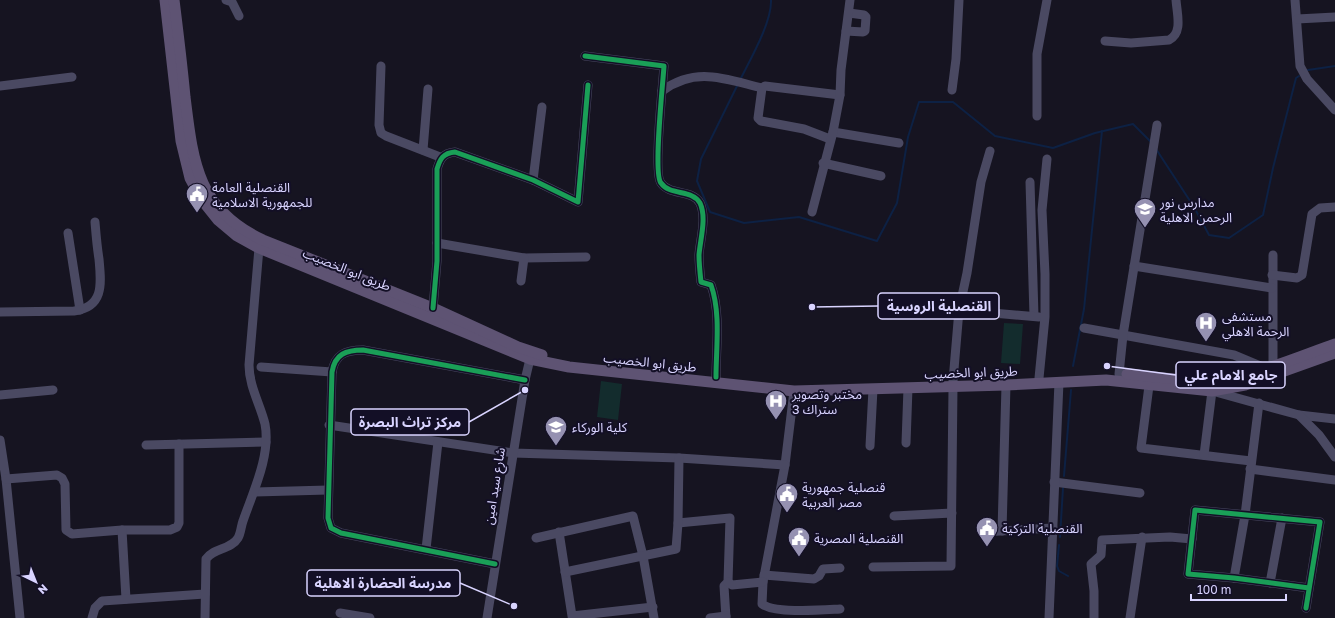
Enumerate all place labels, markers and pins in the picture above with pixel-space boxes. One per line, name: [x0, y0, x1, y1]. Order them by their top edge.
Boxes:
place label: القنصلية العامة للجمهورية الاسلامية: [212, 179, 312, 211]
public building icon: القنصلية العامة للجمهورية الاسلامية: [184, 181, 210, 214]
place label: مدارس نور الرحمن الاهلية: [1159, 194, 1232, 226]
school or university icon: مدارس نور الرحمن الاهلية: [1132, 196, 1158, 229]
callout: القنصلية الروسية: [878, 293, 999, 319]
place label: مستشفى الرحمة الاهلي: [1222, 308, 1289, 342]
hospital icon: مستشفى الرحمة الاهلي: [1193, 310, 1219, 343]
callout: جامع الامام علي: [1176, 362, 1285, 388]
place label: مختبر وتصوير ستراك 3: [791, 386, 862, 417]
hospital icon: مختبر وتصوير ستراك 3: [763, 388, 789, 421]
callout: مركز تراث البصرة: [351, 409, 469, 435]
school or university icon: كلية الوركاء: [543, 414, 569, 447]
place label: كلية الوركاء: [572, 419, 628, 435]
place label: قنصلية جمهورية مصر العربية: [802, 479, 886, 510]
public building icon: قنصلية جمهورية مصر العربية: [774, 481, 800, 514]
public building icon: القنصلية التركية: [974, 515, 1000, 548]
place label: القنصلية التركية: [1002, 520, 1083, 536]
public building icon: القنصلية المصرية: [786, 525, 812, 558]
place label: القنصلية المصرية: [814, 530, 903, 546]
callout: مدرسة الحضارة الاهلية: [307, 570, 460, 596]

